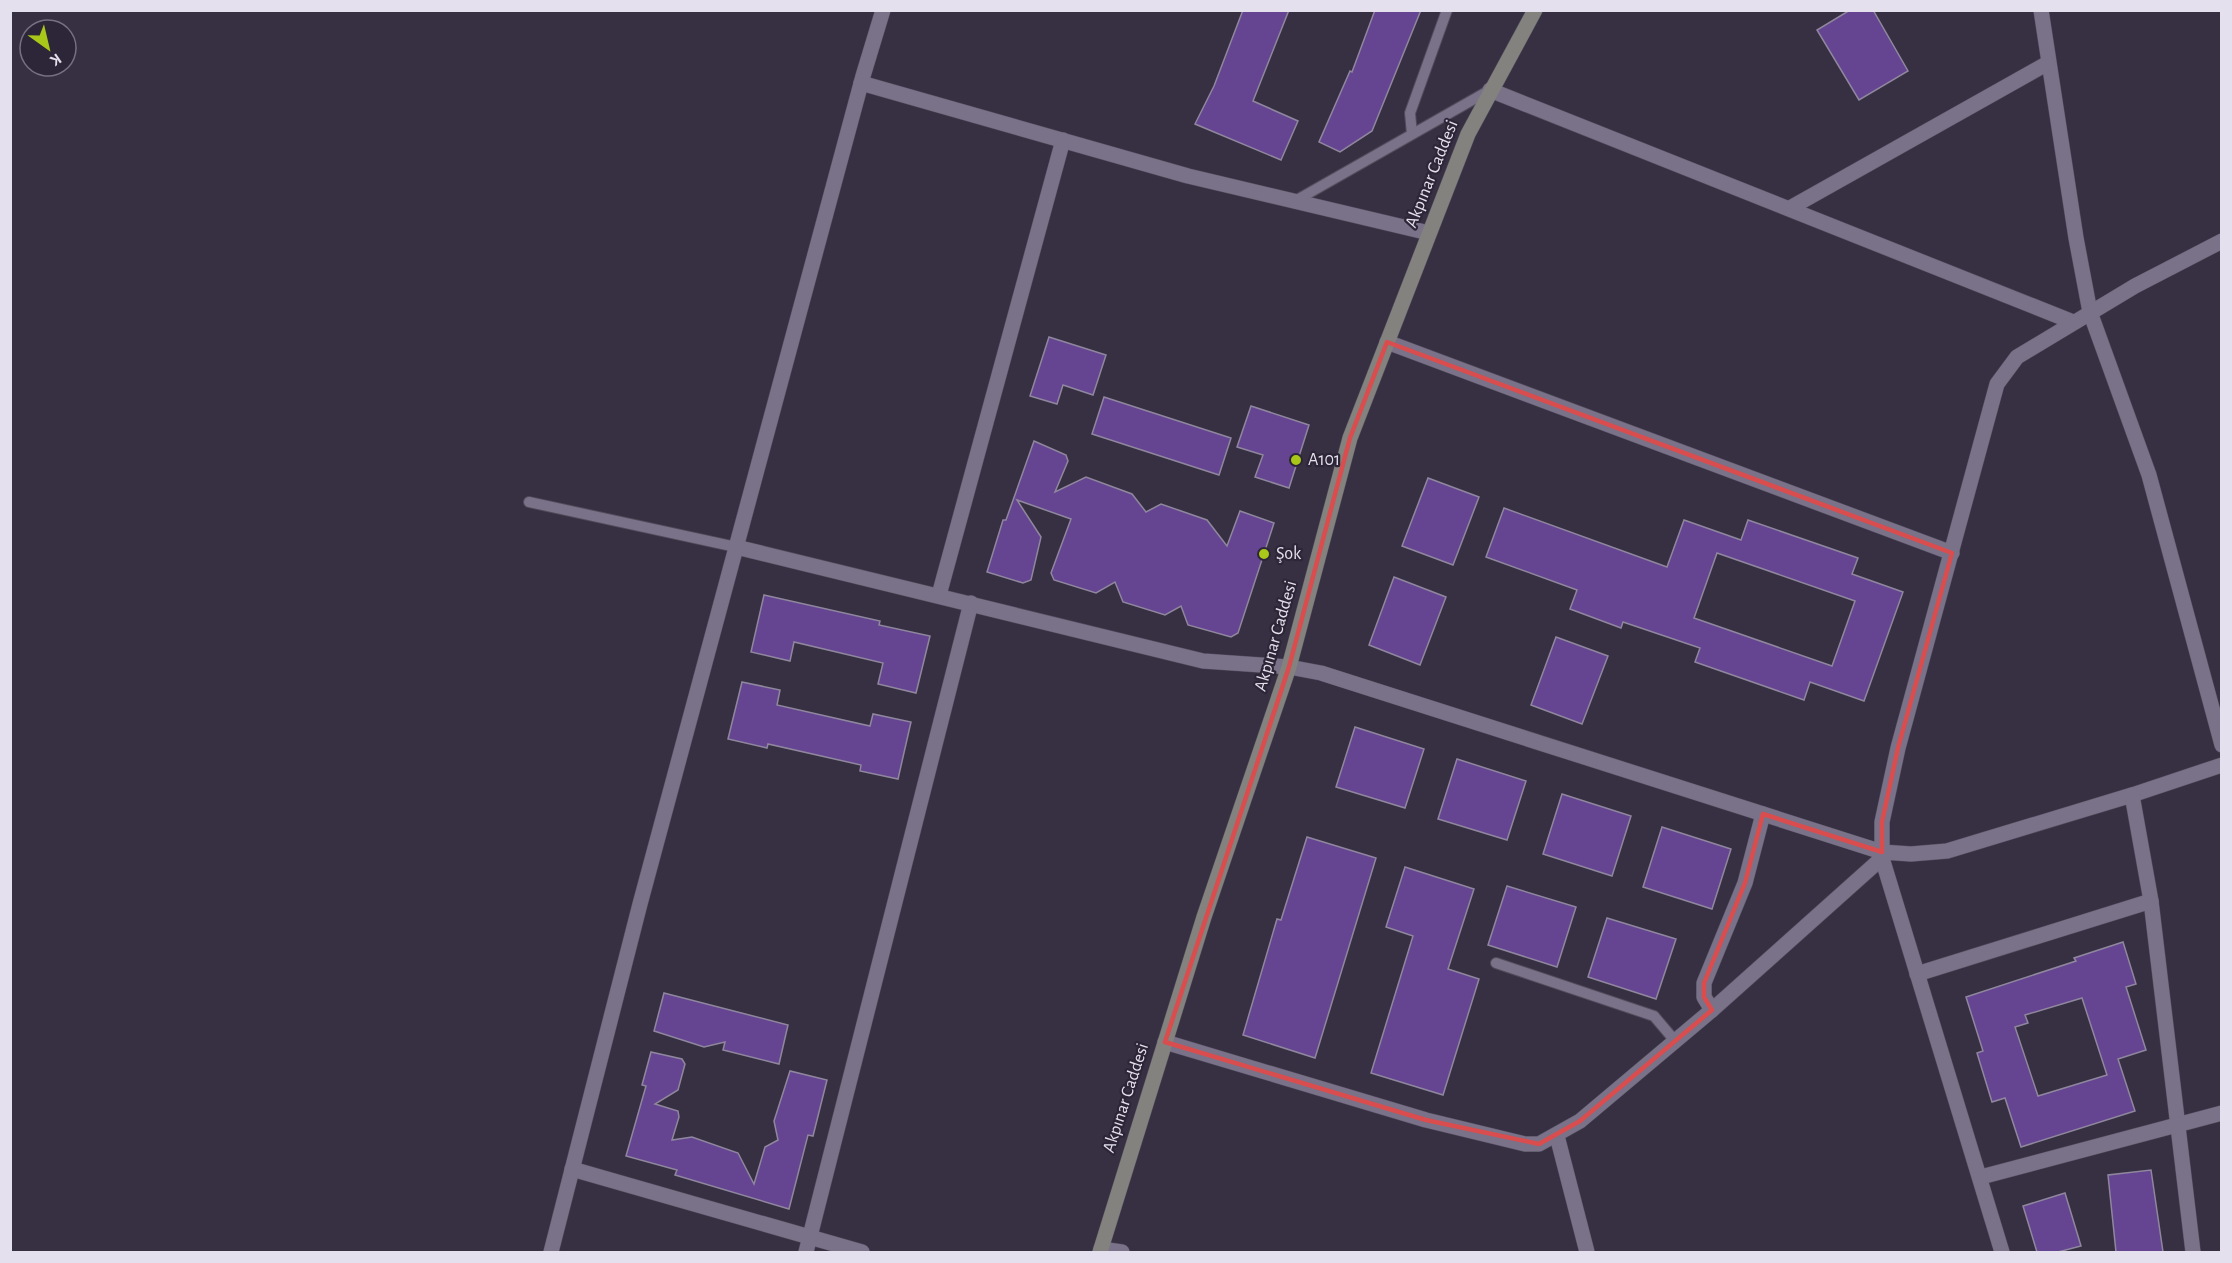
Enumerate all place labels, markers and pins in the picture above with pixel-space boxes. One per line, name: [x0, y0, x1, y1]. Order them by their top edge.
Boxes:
place label: A101: [1308, 451, 1340, 469]
marker: A101: [1289, 453, 1303, 467]
place label: Şok: [1276, 545, 1302, 563]
marker: Şok: [1257, 547, 1271, 561]

